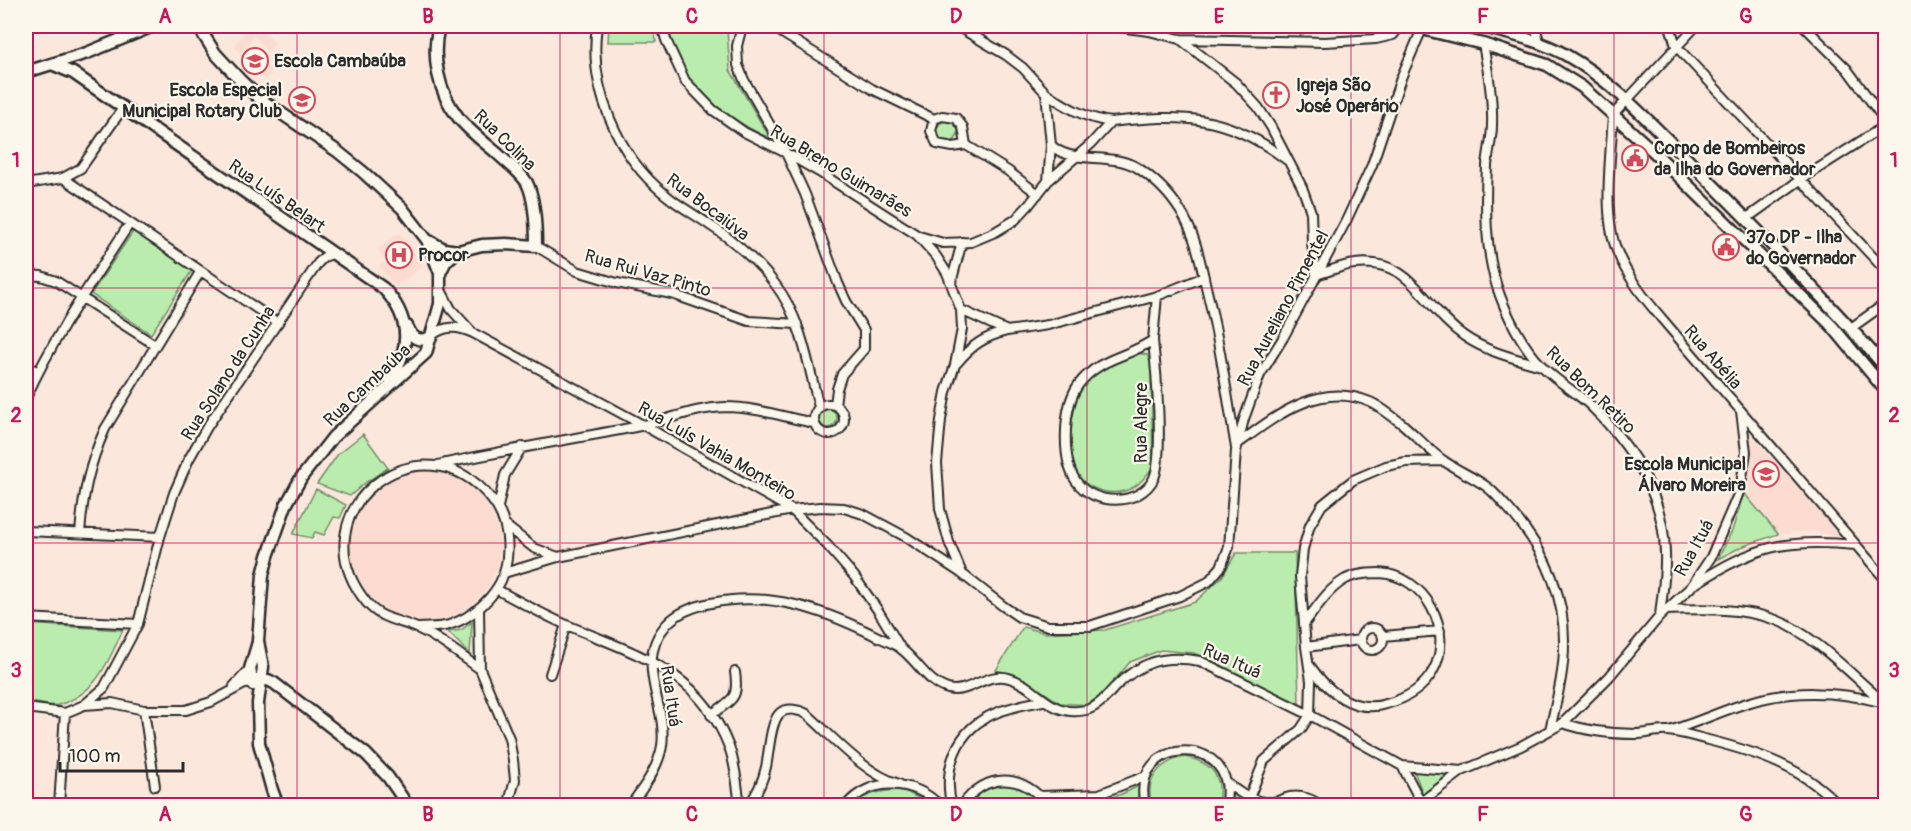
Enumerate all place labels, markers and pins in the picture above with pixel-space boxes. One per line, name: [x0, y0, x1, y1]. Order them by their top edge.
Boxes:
school or university icon: Escola Cambaúba: [240, 46, 270, 76]
place label: Escola Cambaúba: [274, 50, 407, 73]
place label: Igreja São José Operário: [1296, 74, 1399, 118]
place label: Escola Especial Municipal Rotary Club: [122, 79, 282, 123]
church icon: Igreja São José Operário: [1261, 80, 1291, 110]
school or university icon: Escola Especial Municipal Rotary Club: [287, 85, 317, 115]
place label: Corpo de Bombeiros da Ilha do Governador: [1654, 137, 1816, 181]
public building icon: Corpo de Bombeiros da Ilha do Governador: [1620, 143, 1650, 173]
place label: 37º DP - Ilha do Governador: [1746, 226, 1857, 270]
public building icon: 37º DP - Ilha do Governador: [1711, 232, 1741, 262]
hospital icon: Procor: [384, 240, 414, 270]
place label: Procor: [418, 244, 469, 267]
place label: Escola Municipal Álvaro Moreira: [1624, 453, 1747, 497]
school or university icon: Escola Municipal Álvaro Moreira: [1751, 459, 1781, 489]

